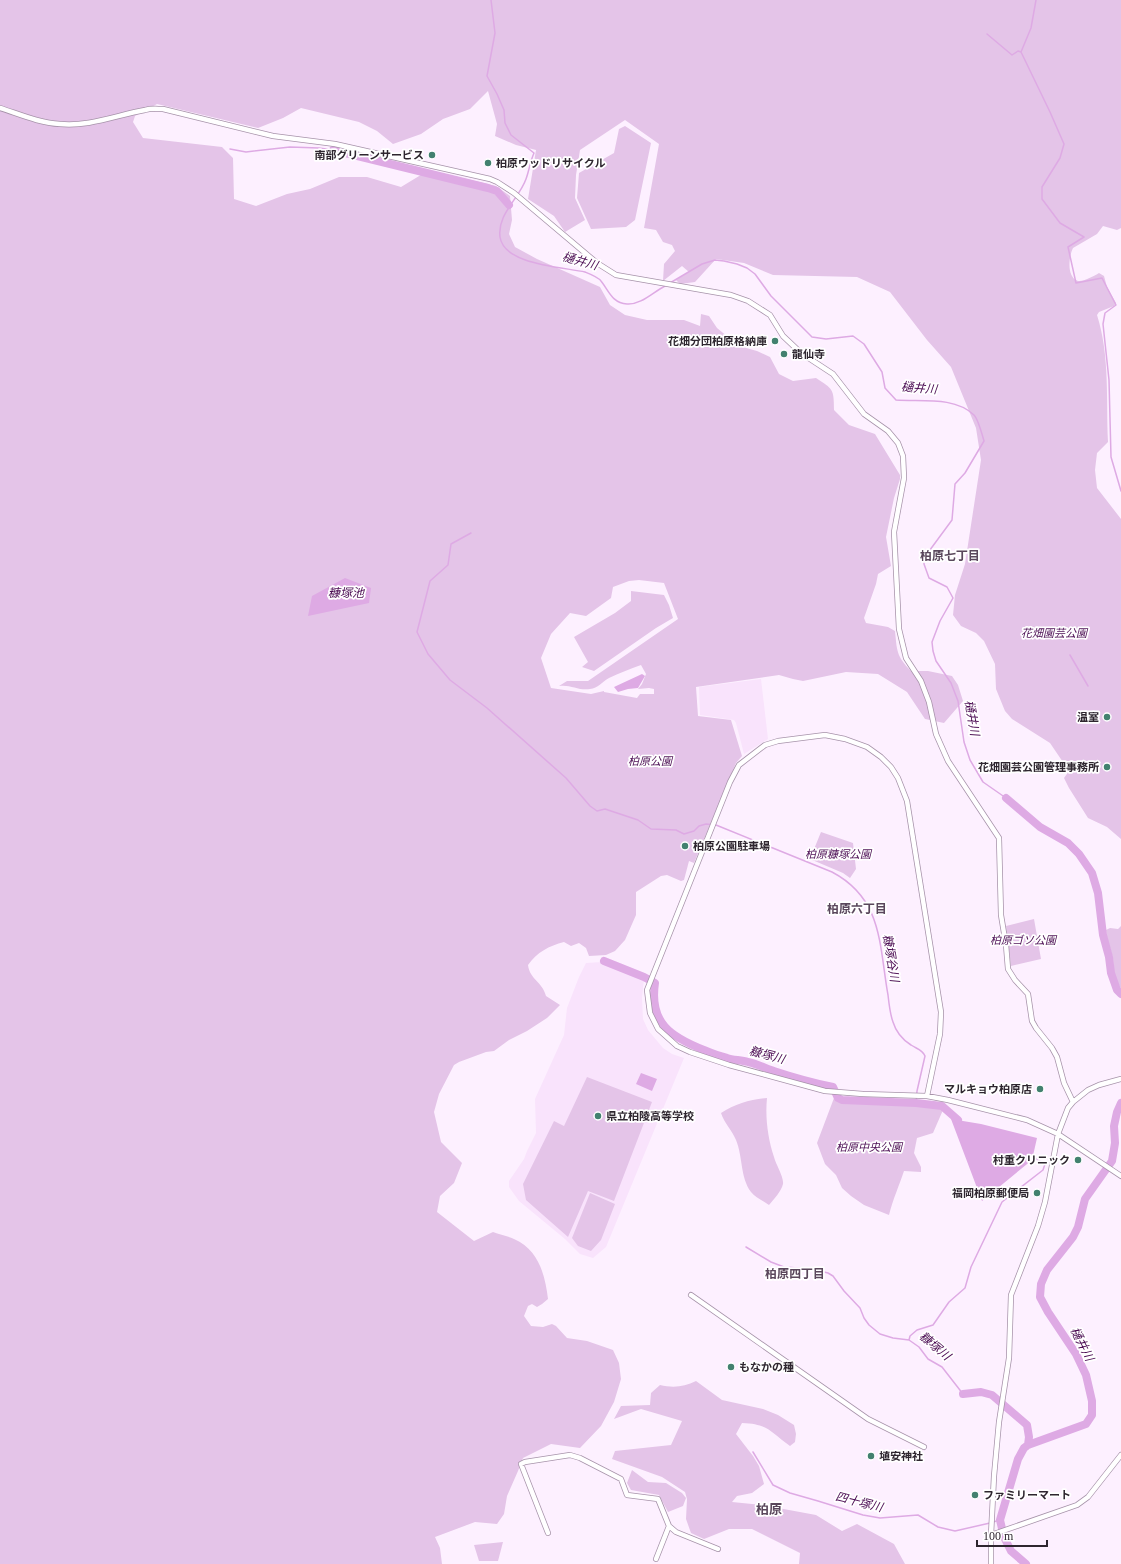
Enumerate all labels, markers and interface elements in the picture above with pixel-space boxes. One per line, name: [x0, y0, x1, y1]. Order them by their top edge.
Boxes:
place label: 南部グリーンサービス: [315, 149, 424, 161]
marker: 南部グリーンサービス: [427, 150, 437, 160]
place label: 柏原ウッドリサイクル: [496, 157, 605, 169]
marker: 柏原ウッドリサイクル: [483, 158, 493, 168]
water label: 樋井川: [561, 249, 601, 273]
place label: 花畑分団柏原格納庫: [668, 335, 767, 347]
marker: 花畑分団柏原格納庫: [770, 336, 780, 346]
place label: 龍仙寺: [792, 348, 825, 360]
marker: 龍仙寺: [779, 349, 789, 359]
water label: 樋井川: [900, 379, 940, 397]
district label: 柏原七丁目: [920, 549, 980, 563]
water label: 糠塚池: [328, 586, 365, 600]
park label: 花畑園芸公園: [1021, 627, 1089, 639]
water label: 樋井川: [962, 699, 982, 739]
place label: 温室: [1077, 711, 1099, 723]
marker: 温室: [1102, 712, 1112, 722]
park label: 柏原公園: [628, 755, 674, 767]
place label: 花畑園芸公園管理事務所: [978, 761, 1099, 773]
marker: 花畑園芸公園管理事務所: [1102, 762, 1112, 772]
place label: 柏原公園駐車場: [693, 840, 770, 852]
marker: 柏原公園駐車場: [680, 841, 690, 851]
park label: 柏原糠塚公園: [805, 848, 873, 860]
district label: 柏原六丁目: [827, 902, 887, 916]
water label: 糠塚谷川: [880, 933, 902, 985]
park label: 柏原ゴソ公園: [990, 934, 1058, 946]
water label: 糠塚川: [748, 1044, 788, 1067]
place label: マルキョウ柏原店: [944, 1083, 1032, 1095]
marker: マルキョウ柏原店: [1035, 1084, 1045, 1094]
place label: 県立柏陵高等学校: [606, 1110, 694, 1122]
marker: 県立柏陵高等学校: [593, 1111, 603, 1121]
park label: 柏原中央公園: [836, 1141, 904, 1153]
place label: 村重クリニック: [993, 1154, 1070, 1166]
marker: 村重クリニック: [1073, 1155, 1083, 1165]
place label: 福岡柏原郵便局: [952, 1187, 1029, 1199]
marker: 福岡柏原郵便局: [1032, 1188, 1042, 1198]
district label: 柏原四丁目: [765, 1267, 825, 1281]
water label: 樋井川: [1068, 1325, 1097, 1365]
water label: 糠塚川: [917, 1329, 955, 1364]
place label: もなかの種: [739, 1361, 794, 1373]
marker: もなかの種: [726, 1362, 736, 1372]
place label: 埴安神社: [879, 1450, 923, 1462]
marker: 埴安神社: [866, 1451, 876, 1461]
water label: 四十塚川: [834, 1489, 886, 1515]
place label: ファミリーマート: [983, 1489, 1071, 1501]
marker: ファミリーマート: [970, 1490, 980, 1500]
district label: 柏原: [756, 1502, 782, 1517]
scale bar: [977, 1522, 1047, 1548]
text: 100 m: [983, 1529, 1014, 1543]

